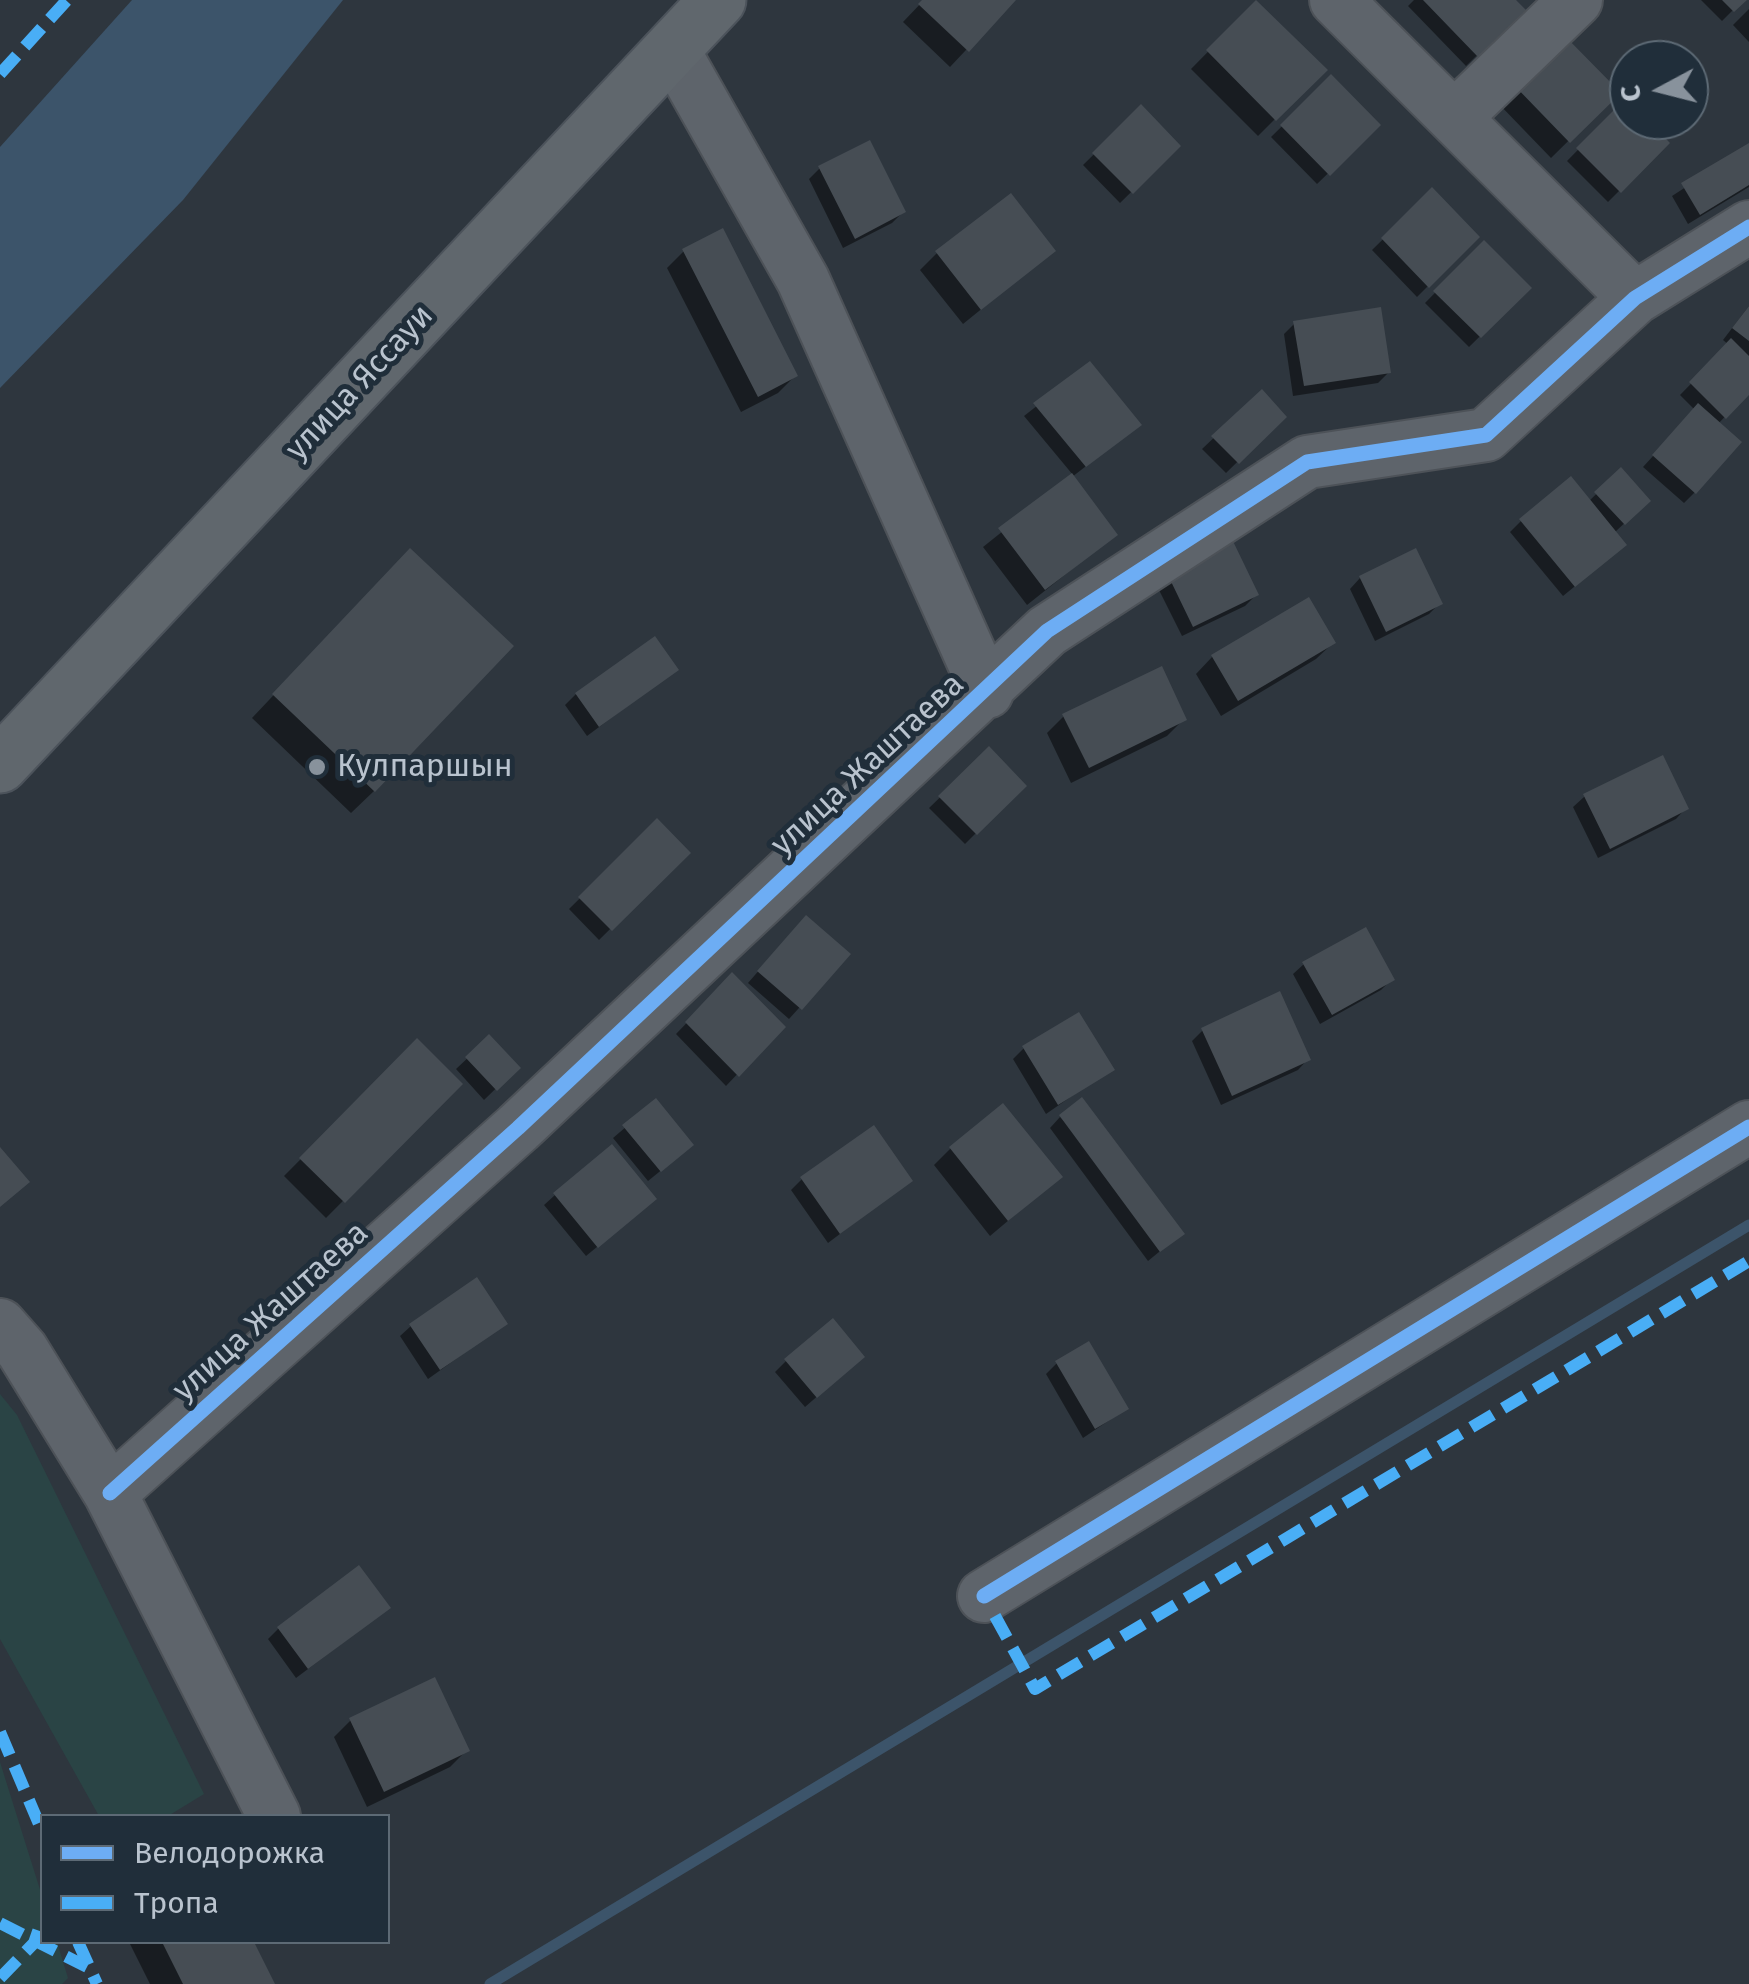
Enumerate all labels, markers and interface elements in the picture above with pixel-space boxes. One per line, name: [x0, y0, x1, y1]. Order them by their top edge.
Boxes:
north arrow: [1609, 40, 1709, 140]
text: С: [1613, 83, 1648, 103]
street label: улица Яссауи: [278, 297, 442, 469]
street label: улица Жаштаева: [764, 666, 972, 864]
place label: Кулпаршын: [337, 748, 513, 786]
marker: Кулпаршын: [306, 756, 328, 778]
street label: улица Жаштаева: [165, 1214, 377, 1410]
legend: [40, 1814, 390, 1944]
text: Велодорожка: [134, 1835, 325, 1871]
text: Тропа: [134, 1885, 219, 1921]

